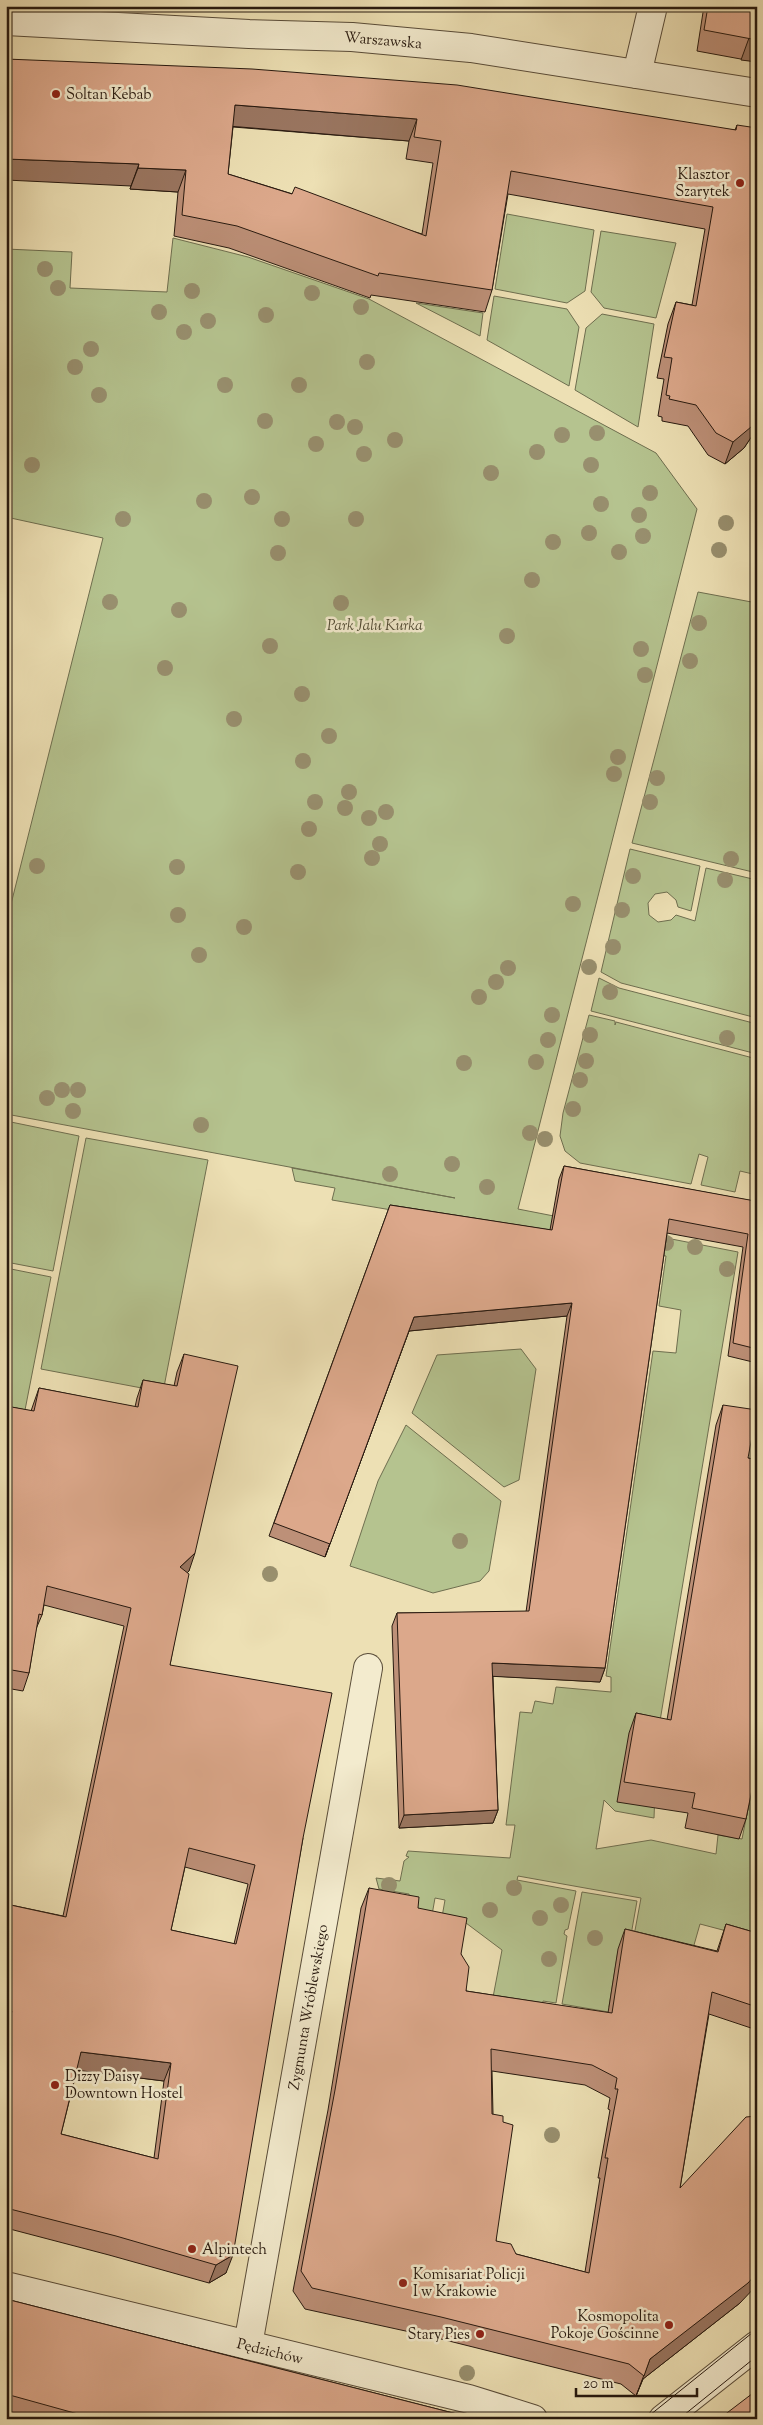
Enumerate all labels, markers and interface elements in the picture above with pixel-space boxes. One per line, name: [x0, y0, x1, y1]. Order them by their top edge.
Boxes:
street label: Warszawska: [343, 28, 423, 55]
place label: Soltan Kebab: [66, 85, 151, 106]
marker: Soltan Kebab: [50, 88, 62, 100]
place label: Klasztor Szarytek: [675, 165, 730, 203]
marker: Klasztor Szarytek: [734, 177, 746, 189]
park label: Park Jalu Kurka: [327, 616, 423, 637]
street label: Zygmunta Wróblewskiego: [285, 1923, 334, 2092]
place label: Dizzy Daisy Downtown Hostel: [65, 2067, 183, 2105]
marker: Dizzy Daisy Downtown Hostel: [49, 2079, 61, 2091]
place label: Alpintech: [202, 2240, 267, 2261]
marker: Alpintech: [186, 2243, 198, 2255]
place label: Komisariat Policji I w Krakowie: [413, 2265, 525, 2303]
marker: Komisariat Policji I w Krakowie: [397, 2277, 409, 2289]
place label: Kosmopolita Pokoje Gościnne: [551, 2307, 659, 2345]
marker: Kosmopolita Pokoje Gościnne: [663, 2319, 675, 2331]
place label: Stary Pies: [408, 2325, 470, 2346]
marker: Stary Pies: [474, 2328, 486, 2340]
street label: Pędzichów: [234, 2334, 305, 2371]
scale bar: [576, 2365, 697, 2397]
text: 20 m: [583, 2374, 614, 2395]

